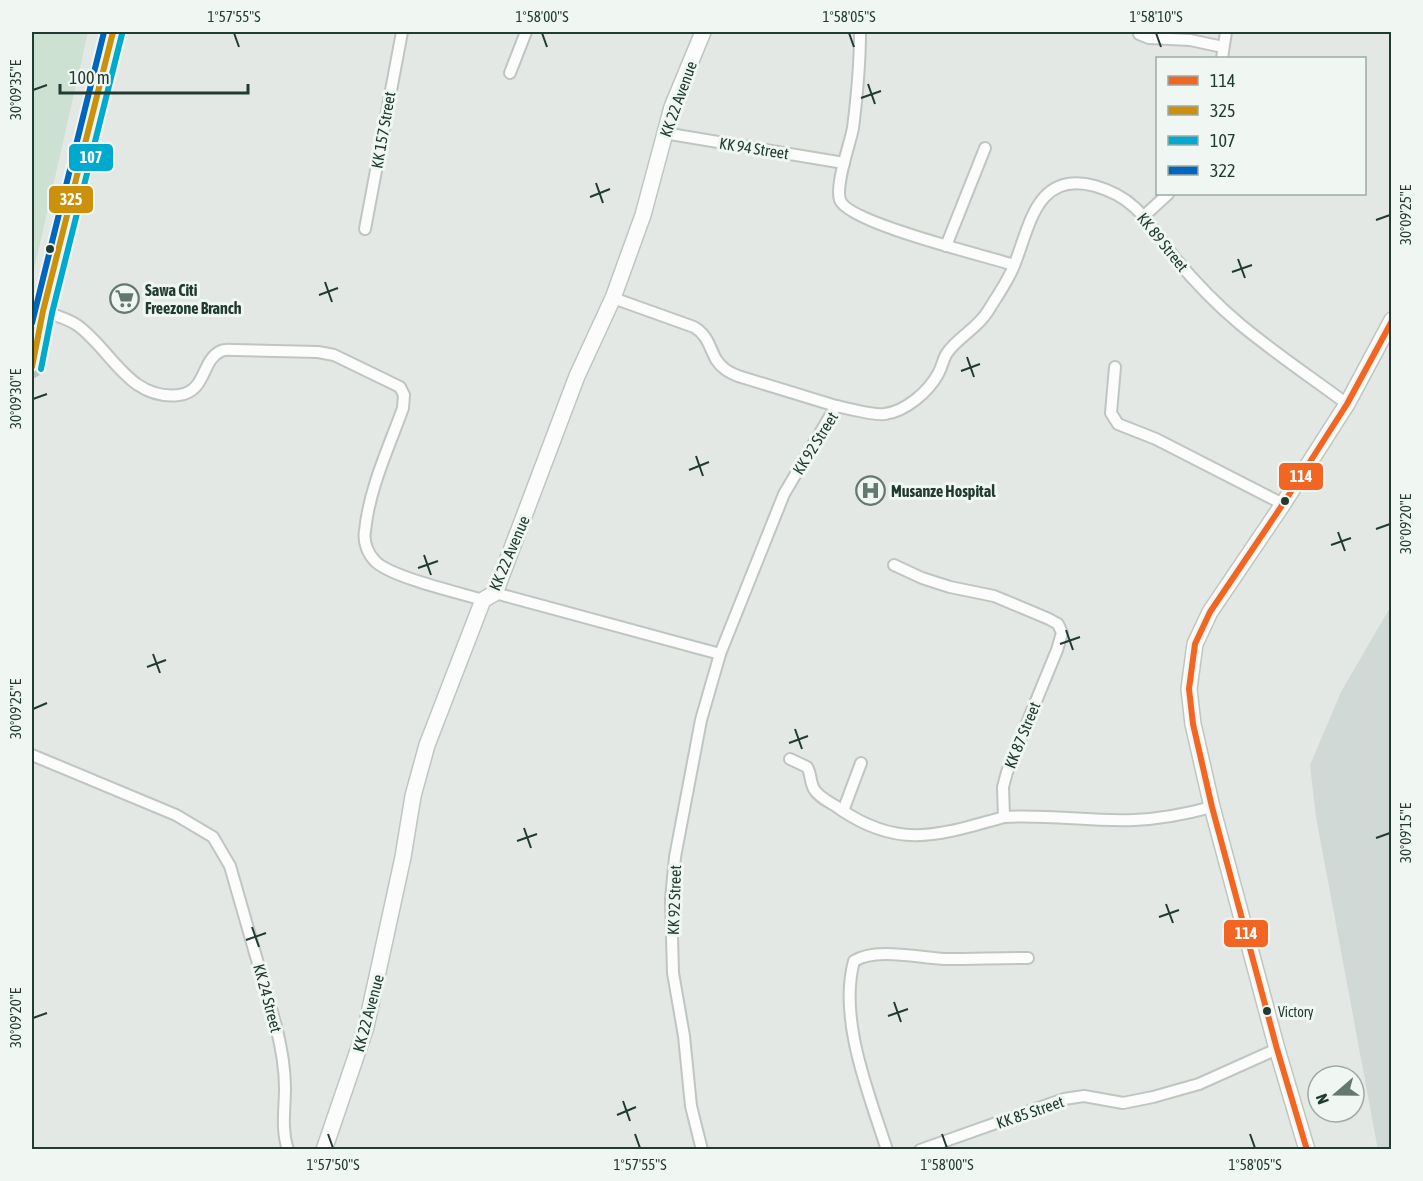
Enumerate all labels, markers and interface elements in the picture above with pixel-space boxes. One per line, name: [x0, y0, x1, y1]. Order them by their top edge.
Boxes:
text: 1°57'55"S: [207, 8, 261, 25]
text: 1°58'00"S: [515, 8, 569, 25]
text: 1°58'05"S: [822, 8, 876, 25]
text: 1°58'10"S: [1129, 8, 1183, 25]
scale bar: [60, 57, 248, 95]
legend: [1156, 57, 1366, 195]
text: 30°09'35"E: [7, 59, 24, 120]
street label: KK 22 Avenue: [656, 59, 700, 139]
text: 100 m: [69, 67, 110, 88]
text: 114: [1210, 70, 1235, 91]
street label: KK 157 Street: [367, 90, 399, 170]
text: 325: [1210, 100, 1235, 121]
text: 107: [1210, 130, 1235, 151]
street label: KK 94 Street: [718, 134, 790, 162]
line badge: 107: [68, 143, 114, 172]
text: 107: [80, 148, 102, 166]
text: 322: [1210, 160, 1235, 181]
text: 30°09'25"E: [1397, 184, 1414, 245]
line badge: 325: [48, 185, 94, 214]
text: 325: [60, 190, 83, 208]
street label: KK 89 Street: [1134, 209, 1192, 275]
unlabelled marker: [44, 243, 56, 255]
place label: Sawa Citi Freezone Branch: [145, 281, 242, 317]
supermarket icon: Sawa Citi Freezone Branch: [108, 283, 140, 315]
text: 30°09'30"E: [7, 368, 24, 429]
street label: KK 92 Street: [789, 408, 841, 478]
line badge: 114: [1278, 462, 1324, 491]
text: 114: [1290, 467, 1313, 485]
hospital icon: Musanze Hospital: [854, 475, 886, 507]
place label: Musanze Hospital: [891, 482, 996, 500]
text: 30°09'20"E: [1397, 493, 1414, 554]
unlabelled marker: [1279, 495, 1291, 507]
street label: KK 22 Avenue: [485, 513, 533, 593]
text: 30°09'25"E: [7, 678, 24, 739]
street label: KK 87 Street: [1001, 699, 1044, 771]
text: 30°09'15"E: [1397, 802, 1414, 863]
street label: KK 92 Street: [664, 864, 684, 935]
line badge: 114: [1223, 919, 1269, 948]
text: 114: [1235, 924, 1258, 942]
street label: KK 24 Street: [250, 962, 286, 1035]
street label: KK 22 Avenue: [349, 972, 387, 1054]
text: 30°09'20"E: [7, 987, 24, 1048]
place label: Victory: [1278, 1004, 1314, 1020]
marker: Victory: [1261, 1005, 1273, 1017]
north arrow: [1306, 1064, 1366, 1124]
street label: KK 85 Street: [994, 1092, 1066, 1132]
text: N: [1312, 1092, 1332, 1107]
text: 1°57'50"S: [306, 1156, 360, 1173]
text: 1°57'55"S: [613, 1156, 667, 1173]
text: 1°58'00"S: [920, 1156, 974, 1173]
text: 1°58'05"S: [1228, 1156, 1282, 1173]

